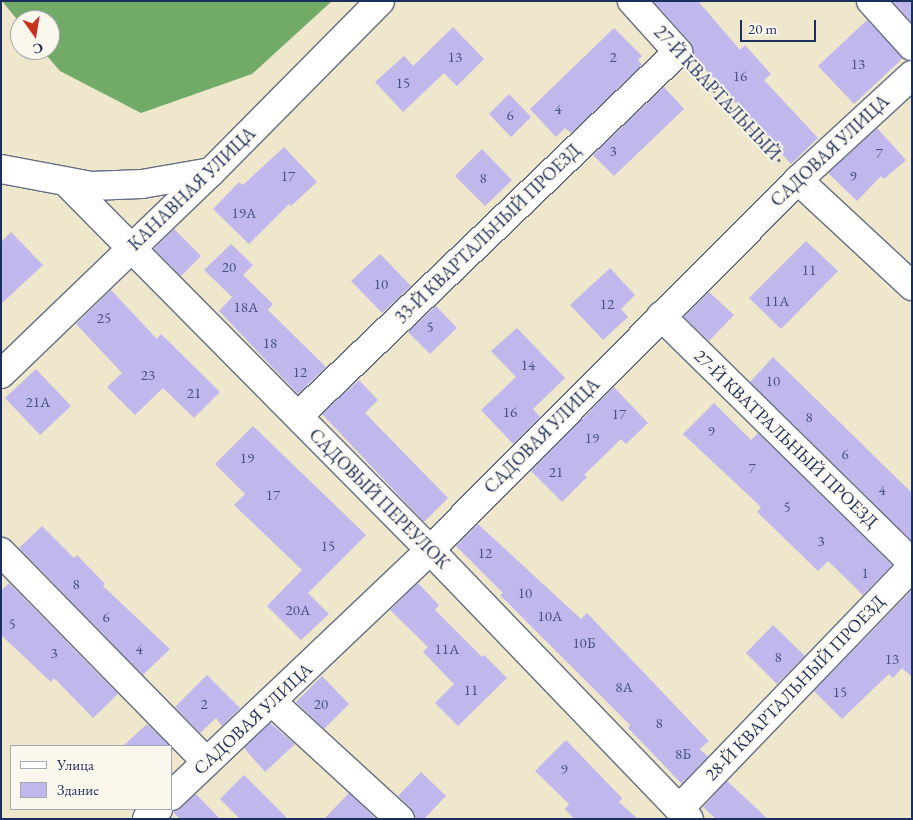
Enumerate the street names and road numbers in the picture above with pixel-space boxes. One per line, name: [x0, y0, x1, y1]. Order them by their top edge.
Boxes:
street label: 27-Й КВАРТАЛЬНЫЙ: [649, 21, 785, 165]
street label: САДОВАЯ УЛИЦА: [766, 90, 894, 212]
street label: КАНАВНАЯ УЛИЦА: [124, 123, 260, 255]
street label: 33-Й КВАРТАЛЬНЫЙ ПРОЕЗД: [391, 140, 585, 328]
street label: 27-Й КВАТРАЛЬНЫЙ ПРОЕЗД: [689, 345, 883, 533]
street label: САДОВАЯ УЛИЦА: [480, 374, 604, 498]
street label: САДОВЫЙ ПЕРЕУЛОК: [304, 424, 454, 574]
street label: 28-Й КВАРТАЛЬНЫЙ ПРОЕЗД: [701, 591, 889, 785]
street label: САДОВАЯ УЛИЦА: [189, 658, 317, 780]

